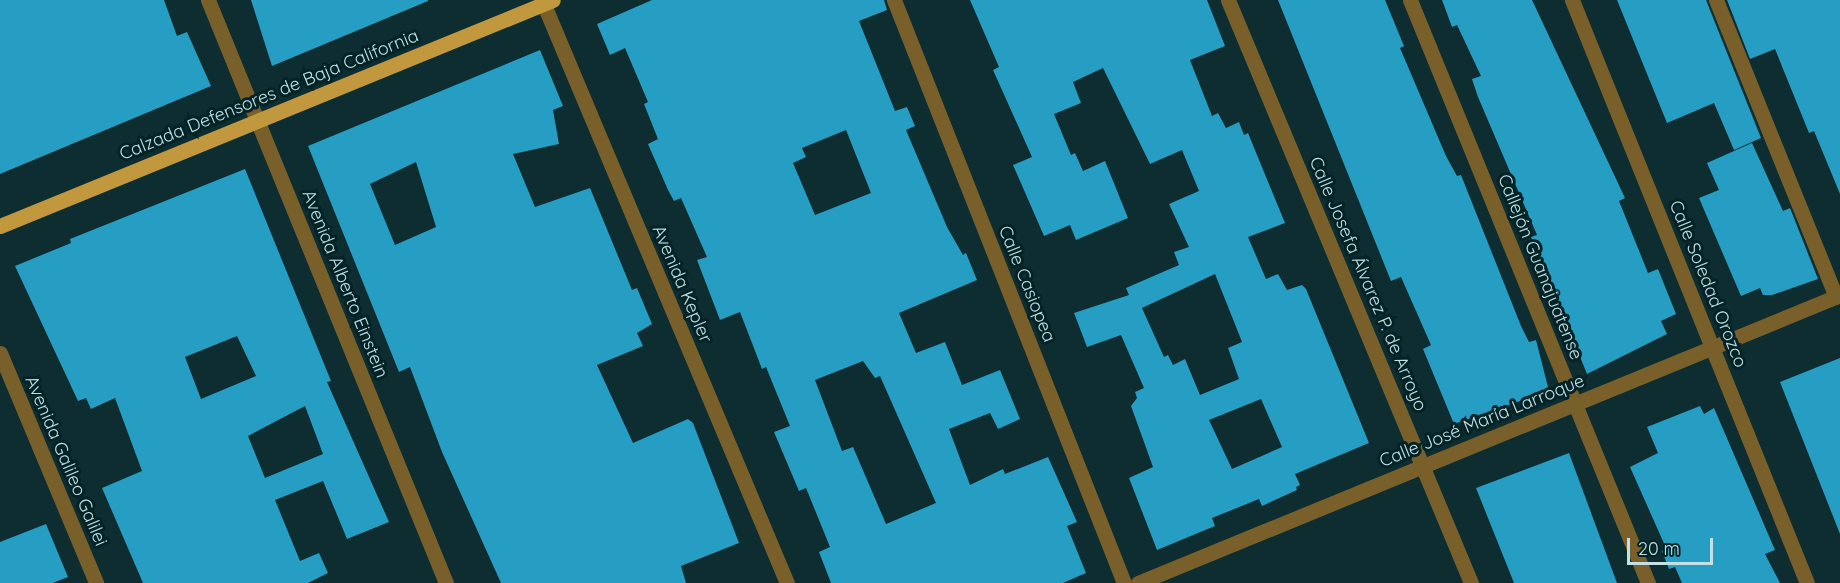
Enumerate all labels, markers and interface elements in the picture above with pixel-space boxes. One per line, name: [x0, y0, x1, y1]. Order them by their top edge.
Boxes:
street label: Calzada Defensores de Baja California: [116, 25, 422, 165]
street label: Calle Josefa Álvarez P. de Arroyo: [1305, 154, 1431, 414]
street label: Callejón Guanajuatense: [1493, 171, 1587, 363]
street label: Avenida Alberto Einstein: [297, 187, 393, 381]
street label: Calle Soledad Orozco: [1665, 197, 1751, 371]
street label: Avenida Kepler: [648, 222, 716, 346]
street label: Calle Casiopea: [994, 223, 1060, 345]
street label: Calle José María Larroque: [1376, 370, 1588, 472]
street label: Avenida Galileo Galilei: [20, 373, 112, 549]
scale bar: [1630, 526, 1716, 564]
text: 20 m: [1638, 537, 1680, 560]

